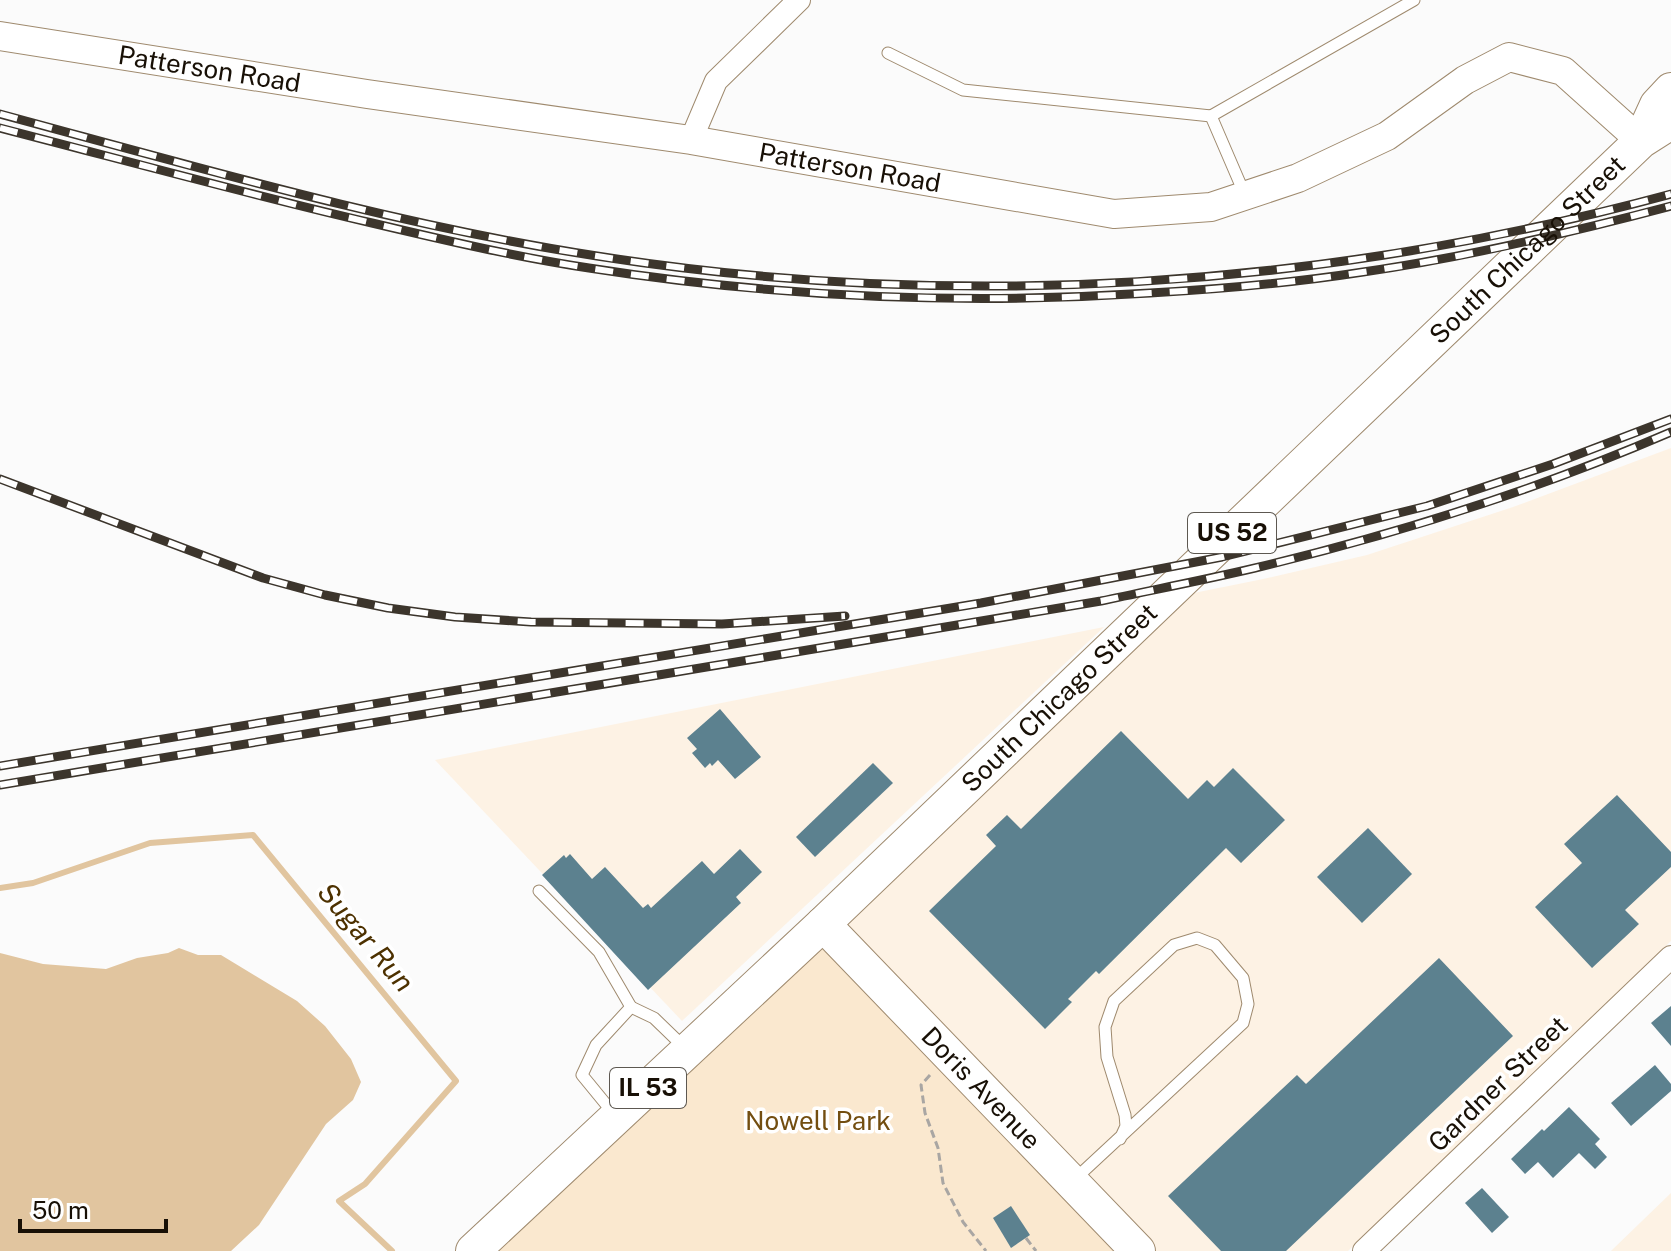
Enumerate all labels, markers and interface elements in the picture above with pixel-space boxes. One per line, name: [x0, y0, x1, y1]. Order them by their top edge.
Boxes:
street label: Patterson Road: [116, 39, 303, 98]
street label: Patterson Road: [756, 136, 943, 198]
street label: South Chicago Street: [1423, 149, 1631, 350]
road number: US 52: [1188, 513, 1276, 553]
street label: South Chicago Street: [955, 597, 1163, 798]
water label: Sugar Run: [311, 875, 421, 998]
street label: Gardner Street: [1422, 1010, 1574, 1158]
street label: Doris Avenue: [916, 1020, 1048, 1156]
road number: IL 53: [610, 1068, 686, 1108]
park label: Nowell Park: [745, 1105, 891, 1136]
scale bar: [20, 1183, 166, 1233]
text: 50 m: [32, 1196, 89, 1224]

